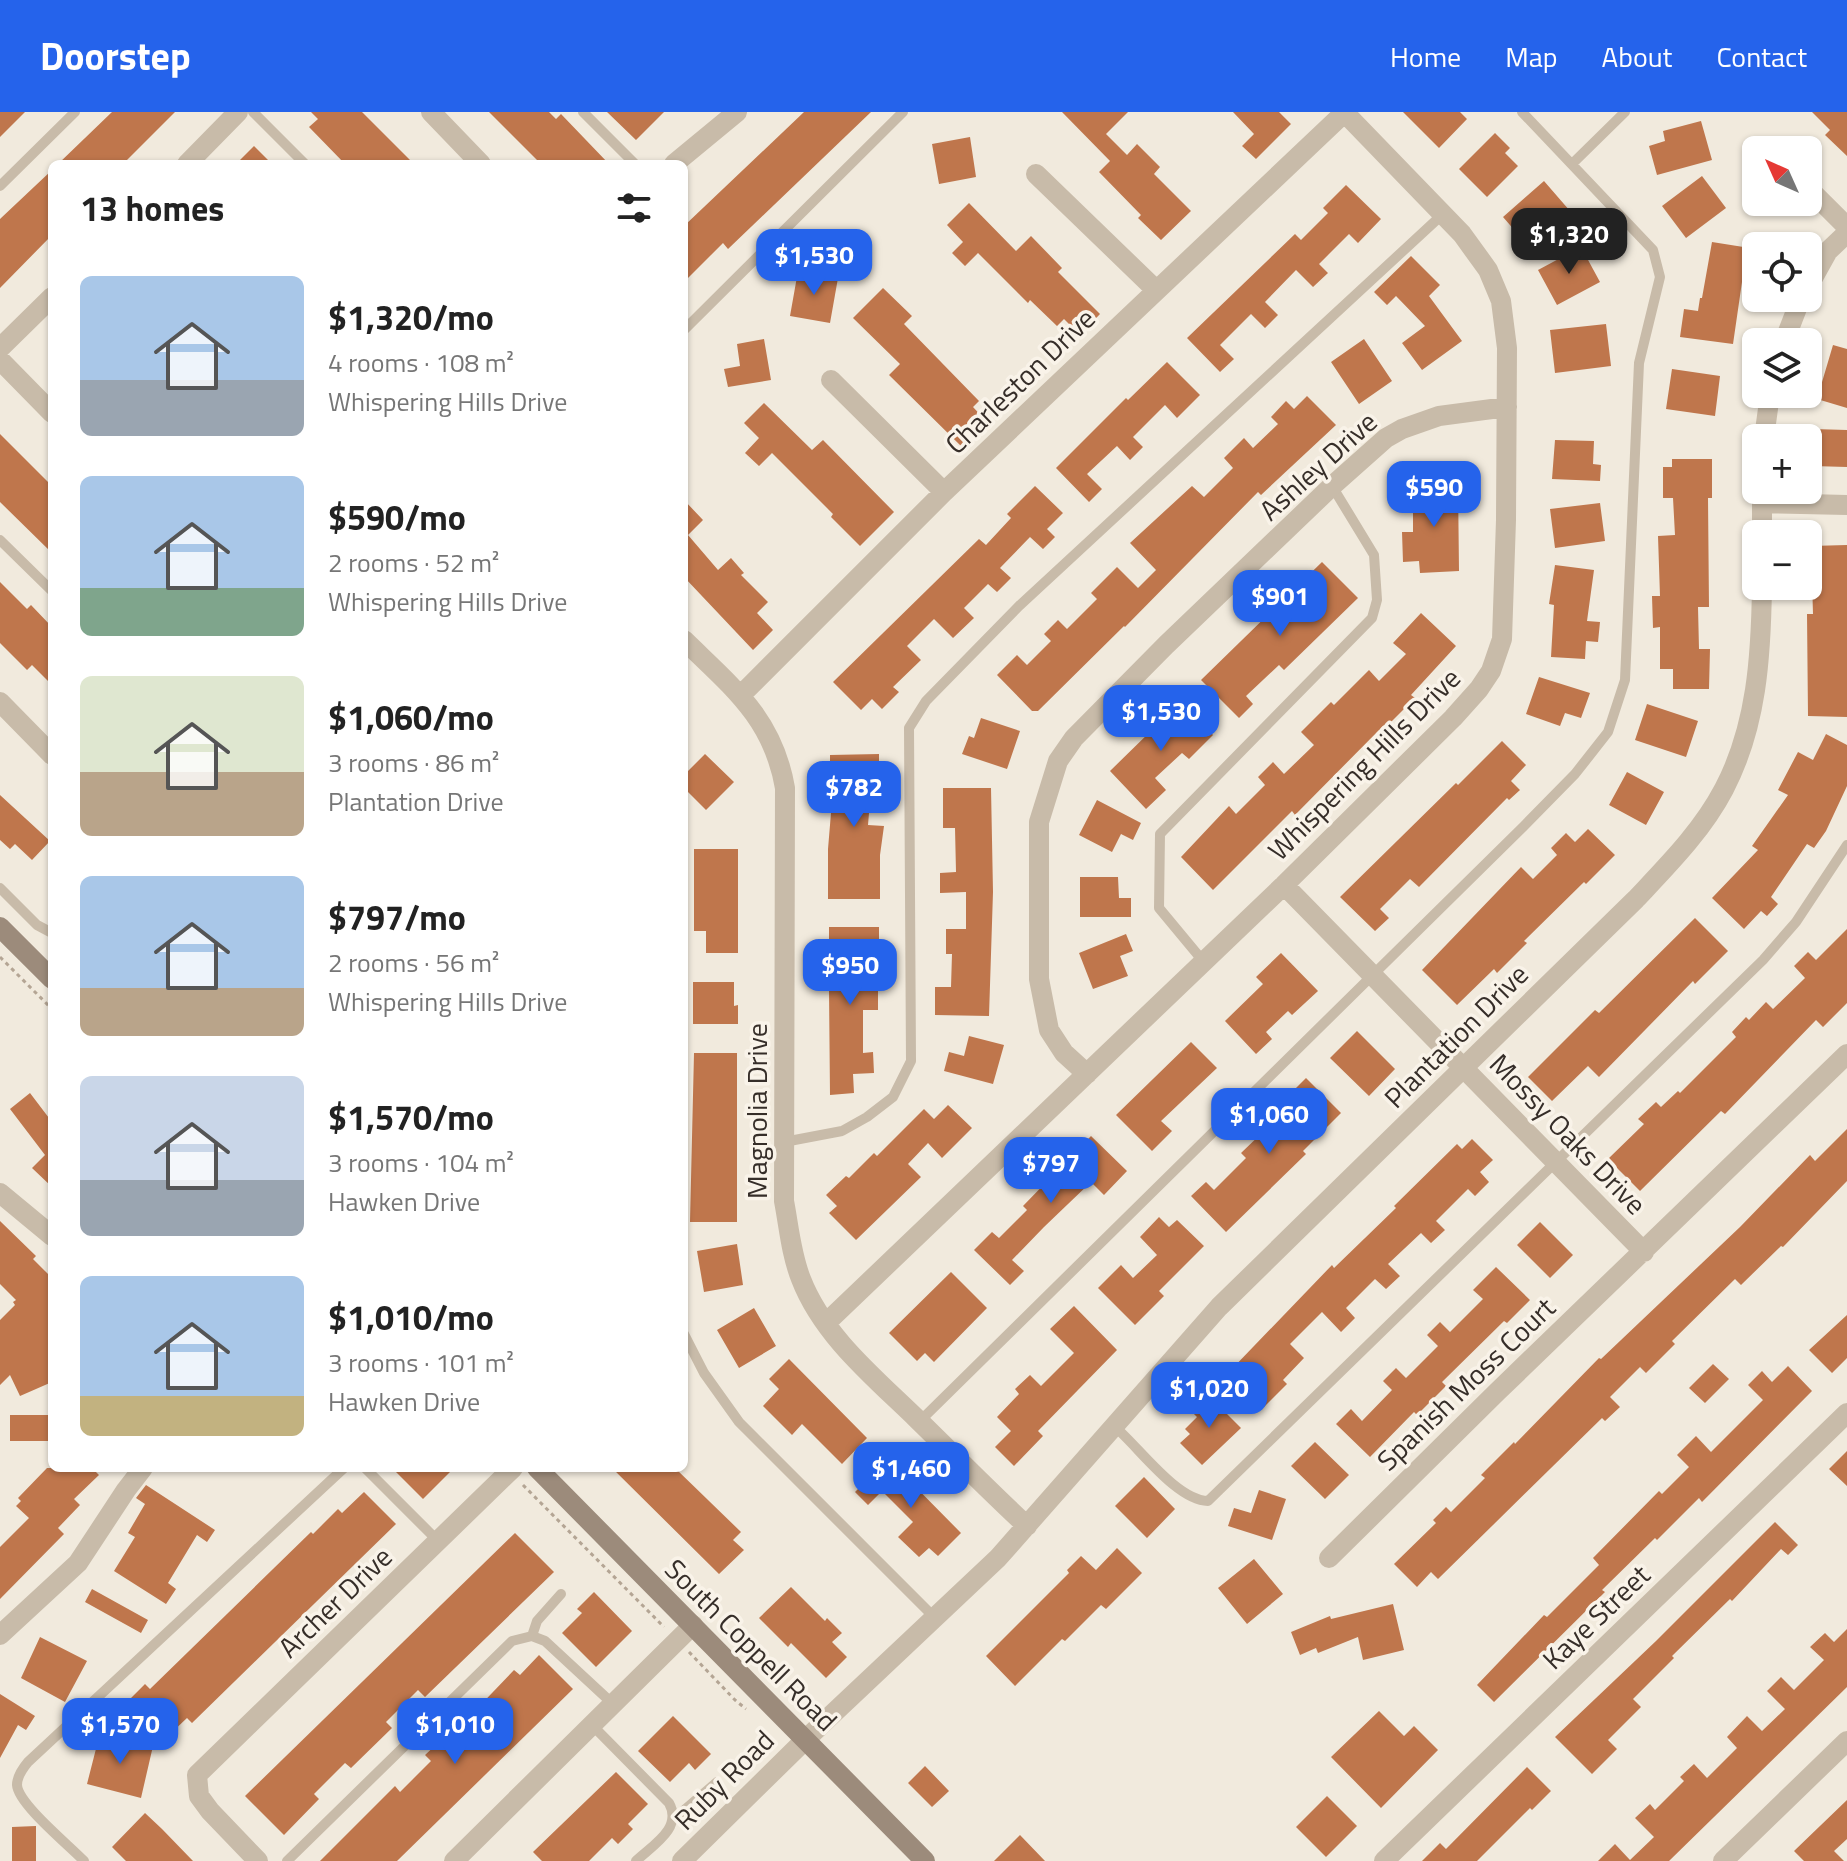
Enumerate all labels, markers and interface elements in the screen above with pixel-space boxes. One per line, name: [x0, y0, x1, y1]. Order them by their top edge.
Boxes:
text: Doorstep: [40, 27, 191, 85]
text: Home: [1390, 35, 1461, 78]
text: Map: [1505, 35, 1558, 78]
text: About: [1602, 35, 1672, 78]
text: Contact: [1716, 35, 1807, 78]
north arrow: [1742, 136, 1822, 216]
map controls: [1742, 136, 1822, 600]
text: 13 homes: [80, 182, 224, 234]
icon: filters: [612, 186, 656, 230]
pin: $1,320: [1504, 208, 1634, 276]
text: $1,320: [1529, 214, 1609, 253]
pin: $1,530: [749, 229, 879, 297]
button: locate: [1742, 232, 1822, 312]
text: $1,530: [774, 235, 854, 274]
text: $1,320/mo: [328, 291, 494, 343]
street label: Charleston Drive: [935, 298, 1105, 464]
icon: home: [144, 308, 240, 404]
button: layers: [1742, 328, 1822, 408]
text: 4 rooms · 108 m²: [328, 343, 514, 382]
text: Whispering Hills Drive: [328, 382, 567, 421]
street label: Ashley Drive: [1249, 401, 1386, 530]
button: +: [1742, 424, 1822, 504]
pin: $590: [1387, 461, 1481, 529]
text: $590: [1405, 467, 1463, 506]
text: $590/mo: [328, 491, 466, 543]
icon: home: [144, 508, 240, 604]
button: −: [1742, 520, 1822, 600]
text: 2 rooms · 52 m²: [328, 543, 499, 582]
pin: $901: [1233, 570, 1327, 638]
text: $901: [1251, 576, 1309, 615]
text: Whispering Hills Drive: [328, 582, 567, 621]
street label: Whispering Hills Drive: [1257, 657, 1470, 870]
pin: $1,530: [1096, 685, 1226, 753]
text: $1,060/mo: [328, 691, 494, 743]
text: $1,530: [1121, 691, 1201, 730]
icon: home: [144, 708, 240, 804]
text: 3 rooms · 86 m²: [328, 743, 499, 782]
pin: $782: [807, 761, 901, 829]
text: $782: [825, 767, 883, 806]
text: Plantation Drive: [328, 782, 504, 821]
text: $797/mo: [328, 891, 466, 943]
icon: home: [144, 908, 240, 1004]
pin: $950: [803, 939, 897, 1007]
text: 2 rooms · 56 m²: [328, 943, 499, 982]
text: $950: [821, 945, 879, 984]
street label: Plantation Drive: [1374, 954, 1538, 1118]
text: Whispering Hills Drive: [328, 982, 567, 1021]
street label: Magnolia Drive: [735, 1023, 778, 1199]
street label: Mossy Oaks Drive: [1480, 1043, 1657, 1224]
pin: $1,060: [1204, 1088, 1334, 1156]
text: $1,570/mo: [328, 1091, 494, 1143]
text: $1,060: [1229, 1094, 1309, 1133]
icon: home: [144, 1108, 240, 1204]
pin: $797: [1004, 1137, 1098, 1205]
text: 3 rooms · 104 m²: [328, 1143, 514, 1182]
text: $797: [1022, 1143, 1080, 1182]
text: Hawken Drive: [328, 1182, 480, 1221]
street label: Spanish Moss Court: [1367, 1287, 1565, 1480]
text: $1,010/mo: [328, 1291, 494, 1343]
icon: home: [144, 1308, 240, 1404]
text: 3 rooms · 101 m²: [328, 1343, 514, 1382]
pin: $1,020: [1144, 1362, 1274, 1430]
text: $1,020: [1169, 1368, 1249, 1407]
text: Hawken Drive: [328, 1382, 480, 1421]
pin: $1,460: [846, 1442, 976, 1510]
text: $1,460: [871, 1448, 951, 1487]
street label: Archer Drive: [268, 1536, 402, 1667]
street label: South Coppell Road: [655, 1548, 848, 1741]
street label: Kaye Street: [1532, 1554, 1659, 1679]
pin: $1,570: [55, 1698, 185, 1766]
pin: $1,010: [390, 1698, 520, 1766]
text: $1,570: [80, 1704, 160, 1743]
text: $1,010: [415, 1704, 495, 1743]
street label: Ruby Road: [664, 1720, 784, 1840]

